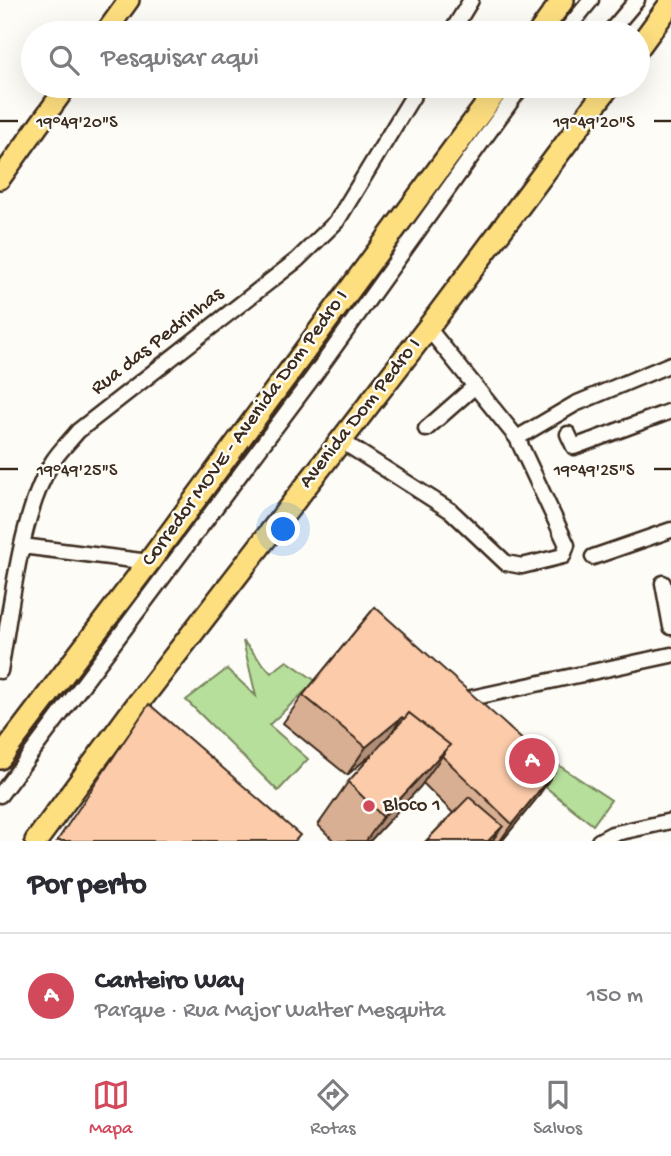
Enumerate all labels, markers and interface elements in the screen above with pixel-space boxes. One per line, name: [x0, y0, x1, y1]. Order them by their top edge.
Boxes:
search box: [21, 21, 650, 98]
icon: search: [45, 41, 83, 79]
text: Pesquisar aqui: [101, 44, 259, 75]
text: 19°49'20"S: [35, 113, 118, 134]
text: 19°49'20"S: [552, 113, 635, 134]
street label: Rua das Pedrinhas: [87, 282, 230, 402]
street label: Corredor MOVE - Avenida Dom Pedro I: [137, 286, 355, 572]
street label: Avenida Dom Pedro I: [295, 334, 427, 494]
text: 19°49'25"S: [36, 461, 118, 482]
text: 19°49'25"S: [553, 461, 635, 482]
your location: [266, 512, 300, 546]
pin: A: [509, 735, 555, 787]
place label: Bloco 1: [382, 794, 441, 819]
marker: Bloco 1: [361, 798, 377, 814]
text: Por perto: [28, 869, 147, 904]
text: Canteiro Way: [95, 967, 244, 998]
text: A: [44, 983, 58, 1010]
text: 150 m: [587, 983, 643, 1010]
text: Parque · Rua Major Walter Mesquita: [95, 998, 445, 1025]
tab: Mapa: [89, 1076, 133, 1141]
tab: Rotas: [310, 1076, 355, 1141]
tab: Salvos: [533, 1076, 582, 1141]

